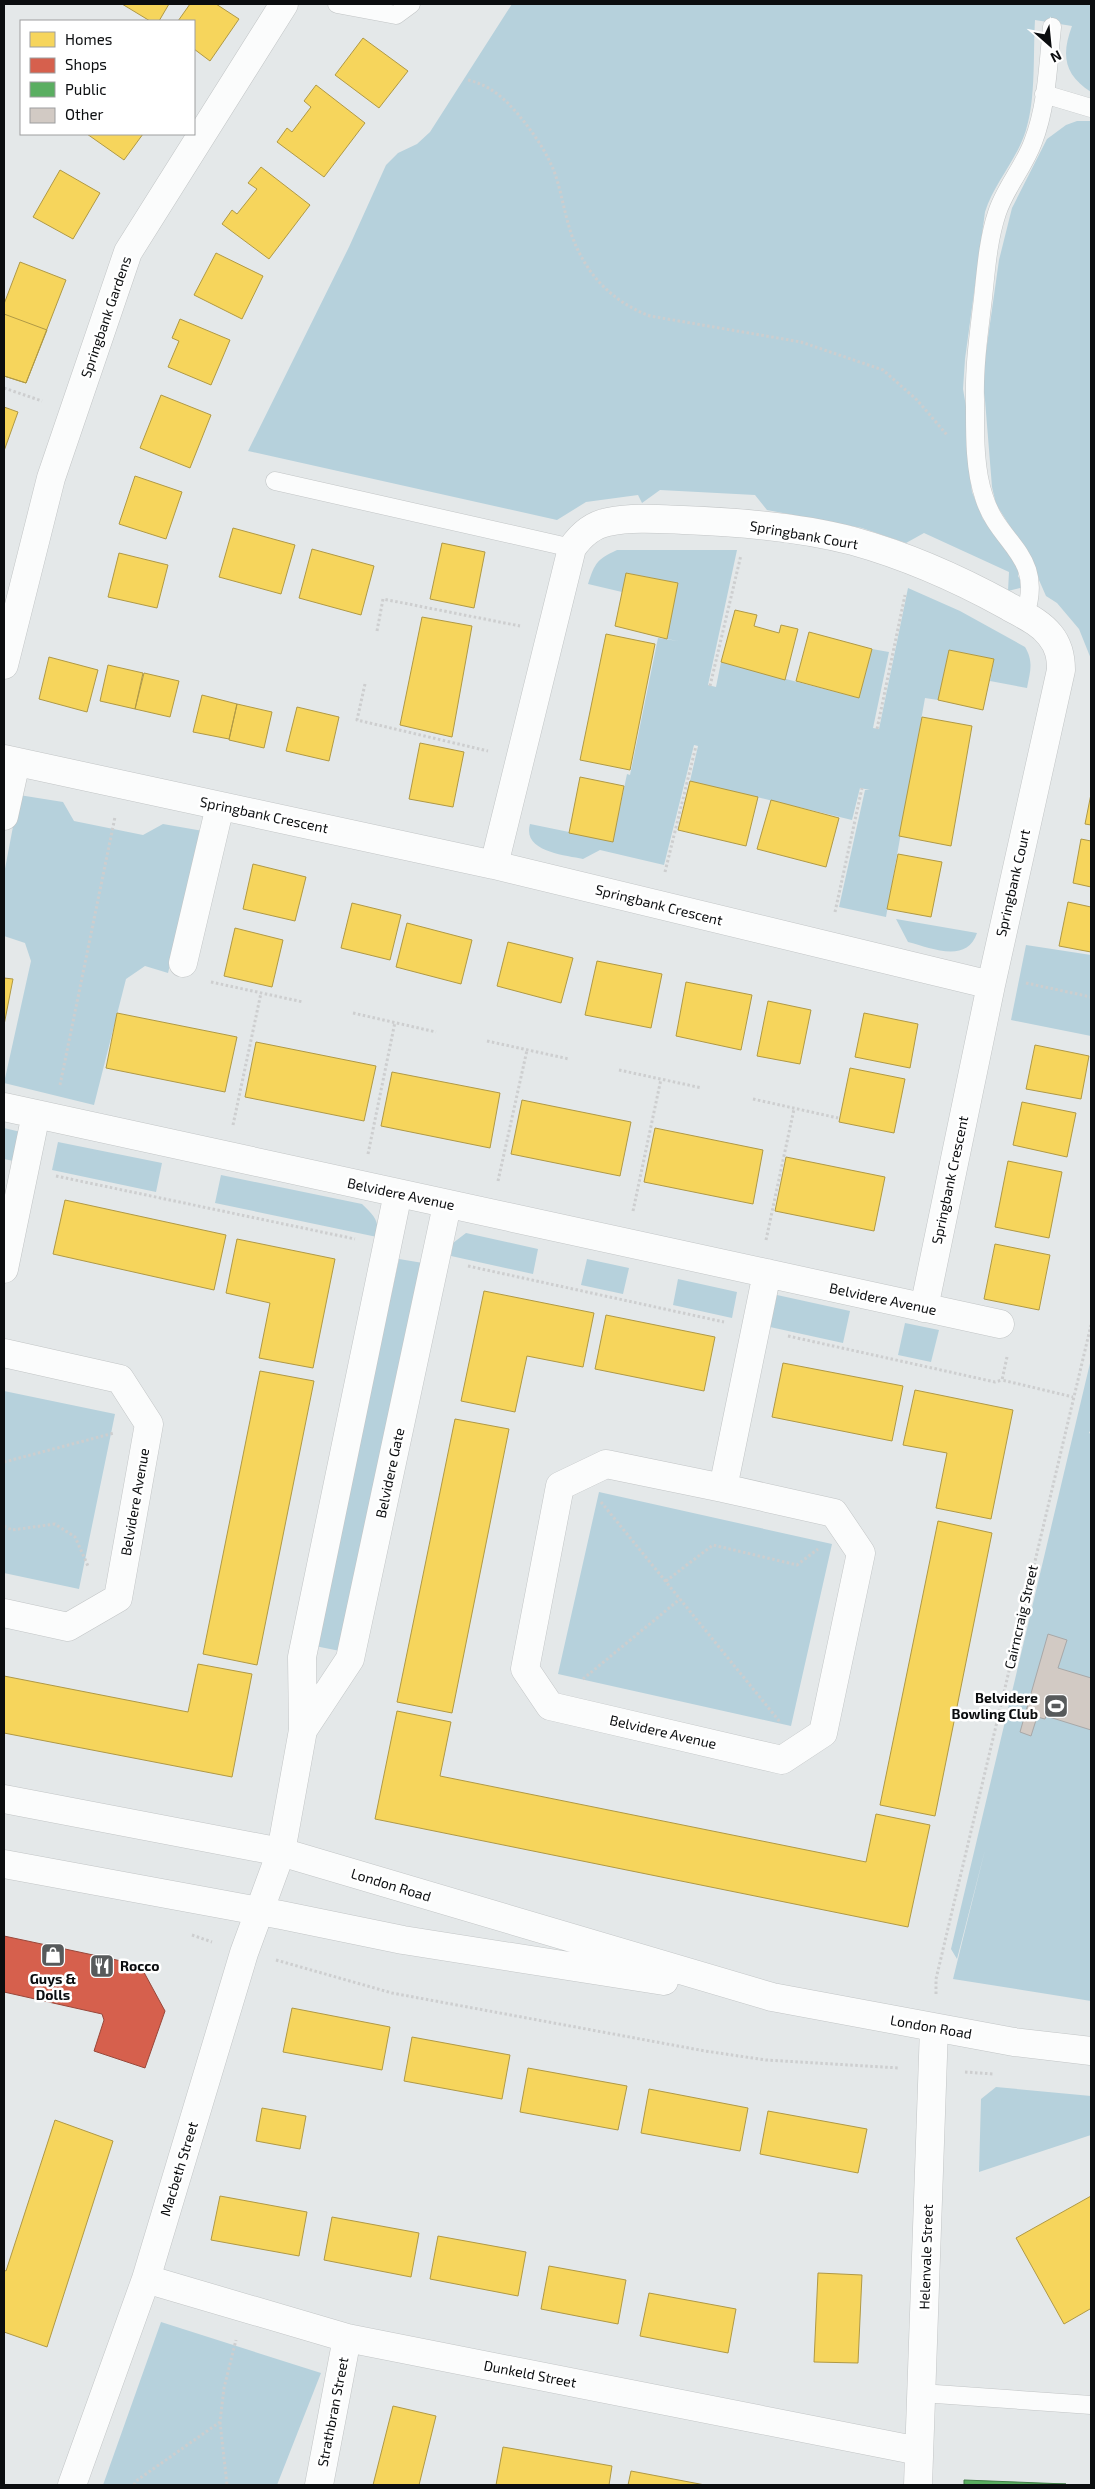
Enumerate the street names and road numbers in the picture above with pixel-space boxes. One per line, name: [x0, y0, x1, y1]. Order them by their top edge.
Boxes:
street label: Springbank Gardens: [77, 254, 134, 380]
street label: Springbank Court: [749, 517, 860, 552]
street label: Springbank Crescent: [198, 793, 330, 836]
street label: Springbank Court: [992, 827, 1033, 938]
street label: Springbank Crescent: [594, 880, 725, 929]
street label: Springbank Crescent: [928, 1114, 971, 1246]
street label: Belvidere Avenue: [346, 1174, 456, 1213]
street label: Belvidere Avenue: [828, 1279, 938, 1318]
street label: Belvidere Gate: [372, 1426, 407, 1520]
street label: Belvidere Avenue: [117, 1447, 152, 1557]
street label: Cairncraig Street: [1000, 1563, 1041, 1671]
street label: Belvidere Avenue: [608, 1711, 718, 1752]
street label: London Road: [349, 1864, 433, 1905]
street label: London Road: [889, 2011, 973, 2042]
street label: Macbeth Street: [156, 2120, 201, 2218]
street label: Helenvale Street: [915, 2204, 936, 2310]
street label: Strathbran Street: [314, 2356, 351, 2468]
street label: Dunkeld Street: [482, 2356, 578, 2391]

